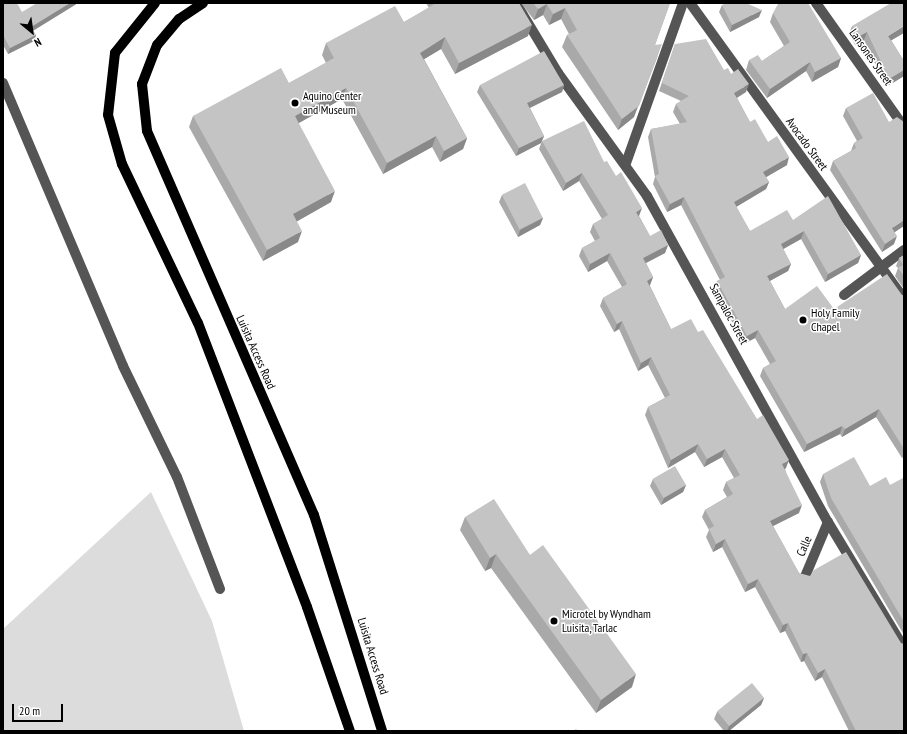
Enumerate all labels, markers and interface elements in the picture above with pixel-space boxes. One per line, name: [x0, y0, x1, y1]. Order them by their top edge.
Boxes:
north arrow: [12, 12, 52, 52]
street label: Lansones Street: [846, 26, 896, 88]
text: N: [32, 35, 44, 50]
place label: Aquino Center and Museum: [303, 89, 361, 117]
marker: Aquino Center and Museum: [290, 98, 300, 108]
street label: Avocado Street: [783, 115, 831, 173]
street label: Sampaloc Street: [706, 281, 752, 347]
place label: Holy Family Chapel: [811, 306, 860, 334]
street label: Luisita Access Road: [233, 313, 279, 391]
marker: Holy Family Chapel: [798, 315, 808, 325]
street label: Calle: [793, 534, 815, 558]
place label: Microtel by Wyndham Luisita, Tarlac: [562, 607, 651, 635]
street label: Luisita Access Road: [354, 616, 392, 696]
marker: Microtel by Wyndham Luisita, Tarlac: [549, 616, 559, 626]
scale bar: [14, 696, 65, 722]
text: 20 m: [19, 703, 40, 718]

